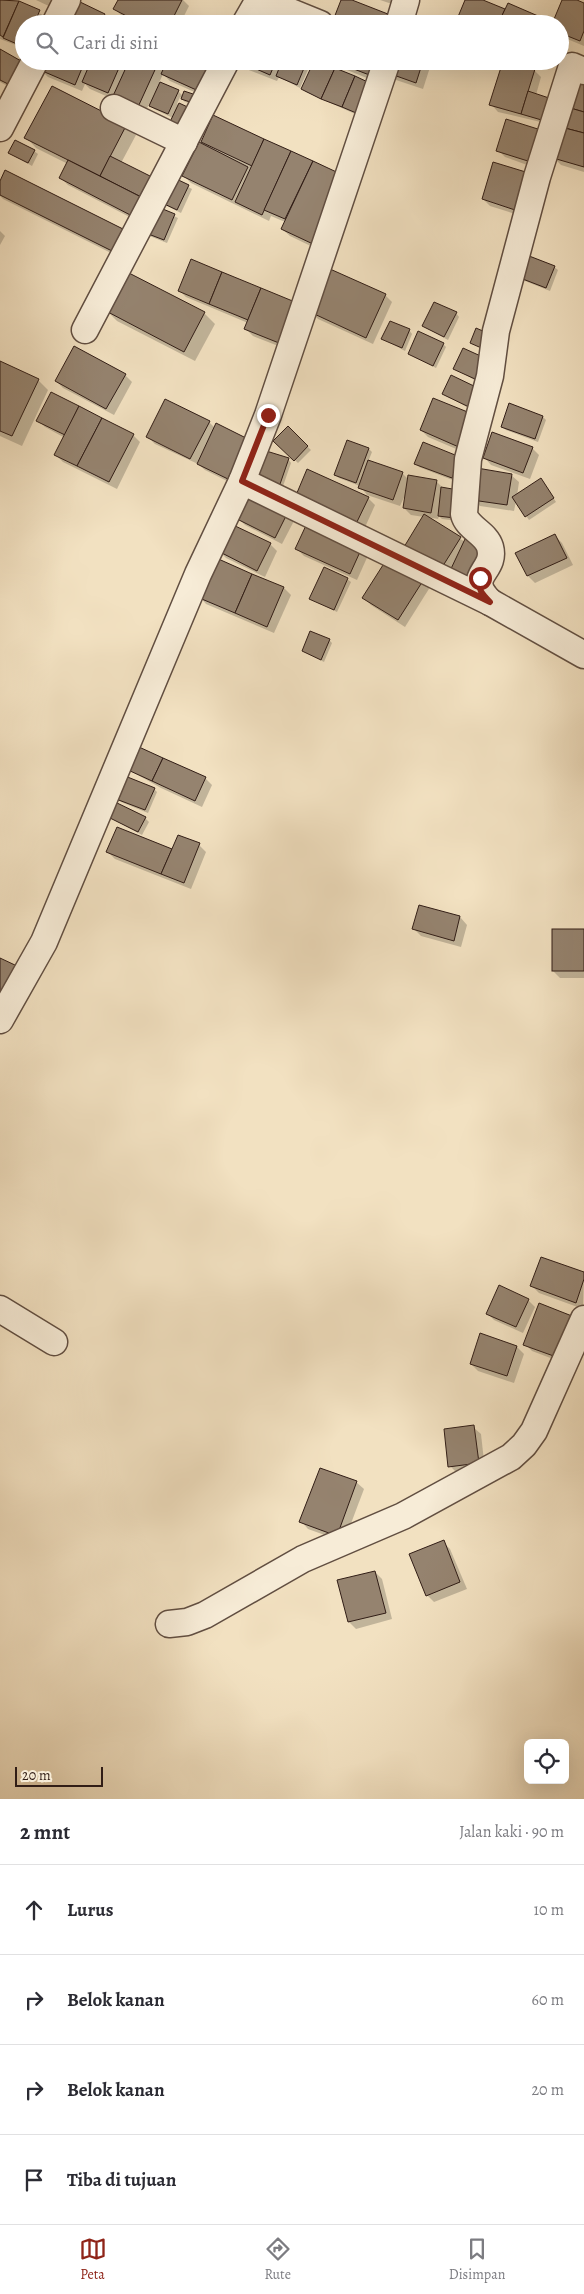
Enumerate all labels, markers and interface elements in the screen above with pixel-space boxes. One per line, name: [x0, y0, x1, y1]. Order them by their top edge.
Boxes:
search box: [15, 15, 569, 70]
icon: search: [33, 29, 61, 57]
text: Cari di sini: [73, 30, 158, 56]
route end: [257, 404, 280, 427]
route start: [469, 567, 492, 590]
map controls: [524, 1739, 569, 1784]
button: locate: [524, 1739, 569, 1784]
scale bar: [15, 1764, 102, 1787]
text: 20 m: [22, 1766, 51, 1785]
text: 2 mnt: [20, 1818, 70, 1846]
text: Jalan kaki · 90 m: [459, 1821, 564, 1843]
icon: ahead: [20, 1896, 48, 1924]
text: Lurus: [67, 1897, 113, 1923]
text: 10 m: [534, 1899, 564, 1921]
icon: right: [20, 1986, 48, 2014]
text: Belok kanan: [67, 1987, 165, 2013]
text: 60 m: [532, 1989, 564, 2011]
icon: right: [20, 2076, 48, 2104]
text: Belok kanan: [67, 2077, 165, 2103]
text: 20 m: [531, 2079, 564, 2101]
icon: arrive: [20, 2166, 48, 2194]
text: Tiba di tujuan: [67, 2167, 176, 2193]
tab: Peta: [79, 2235, 107, 2284]
tab: Rute: [264, 2235, 292, 2284]
tab: Disimpan: [449, 2235, 505, 2284]

